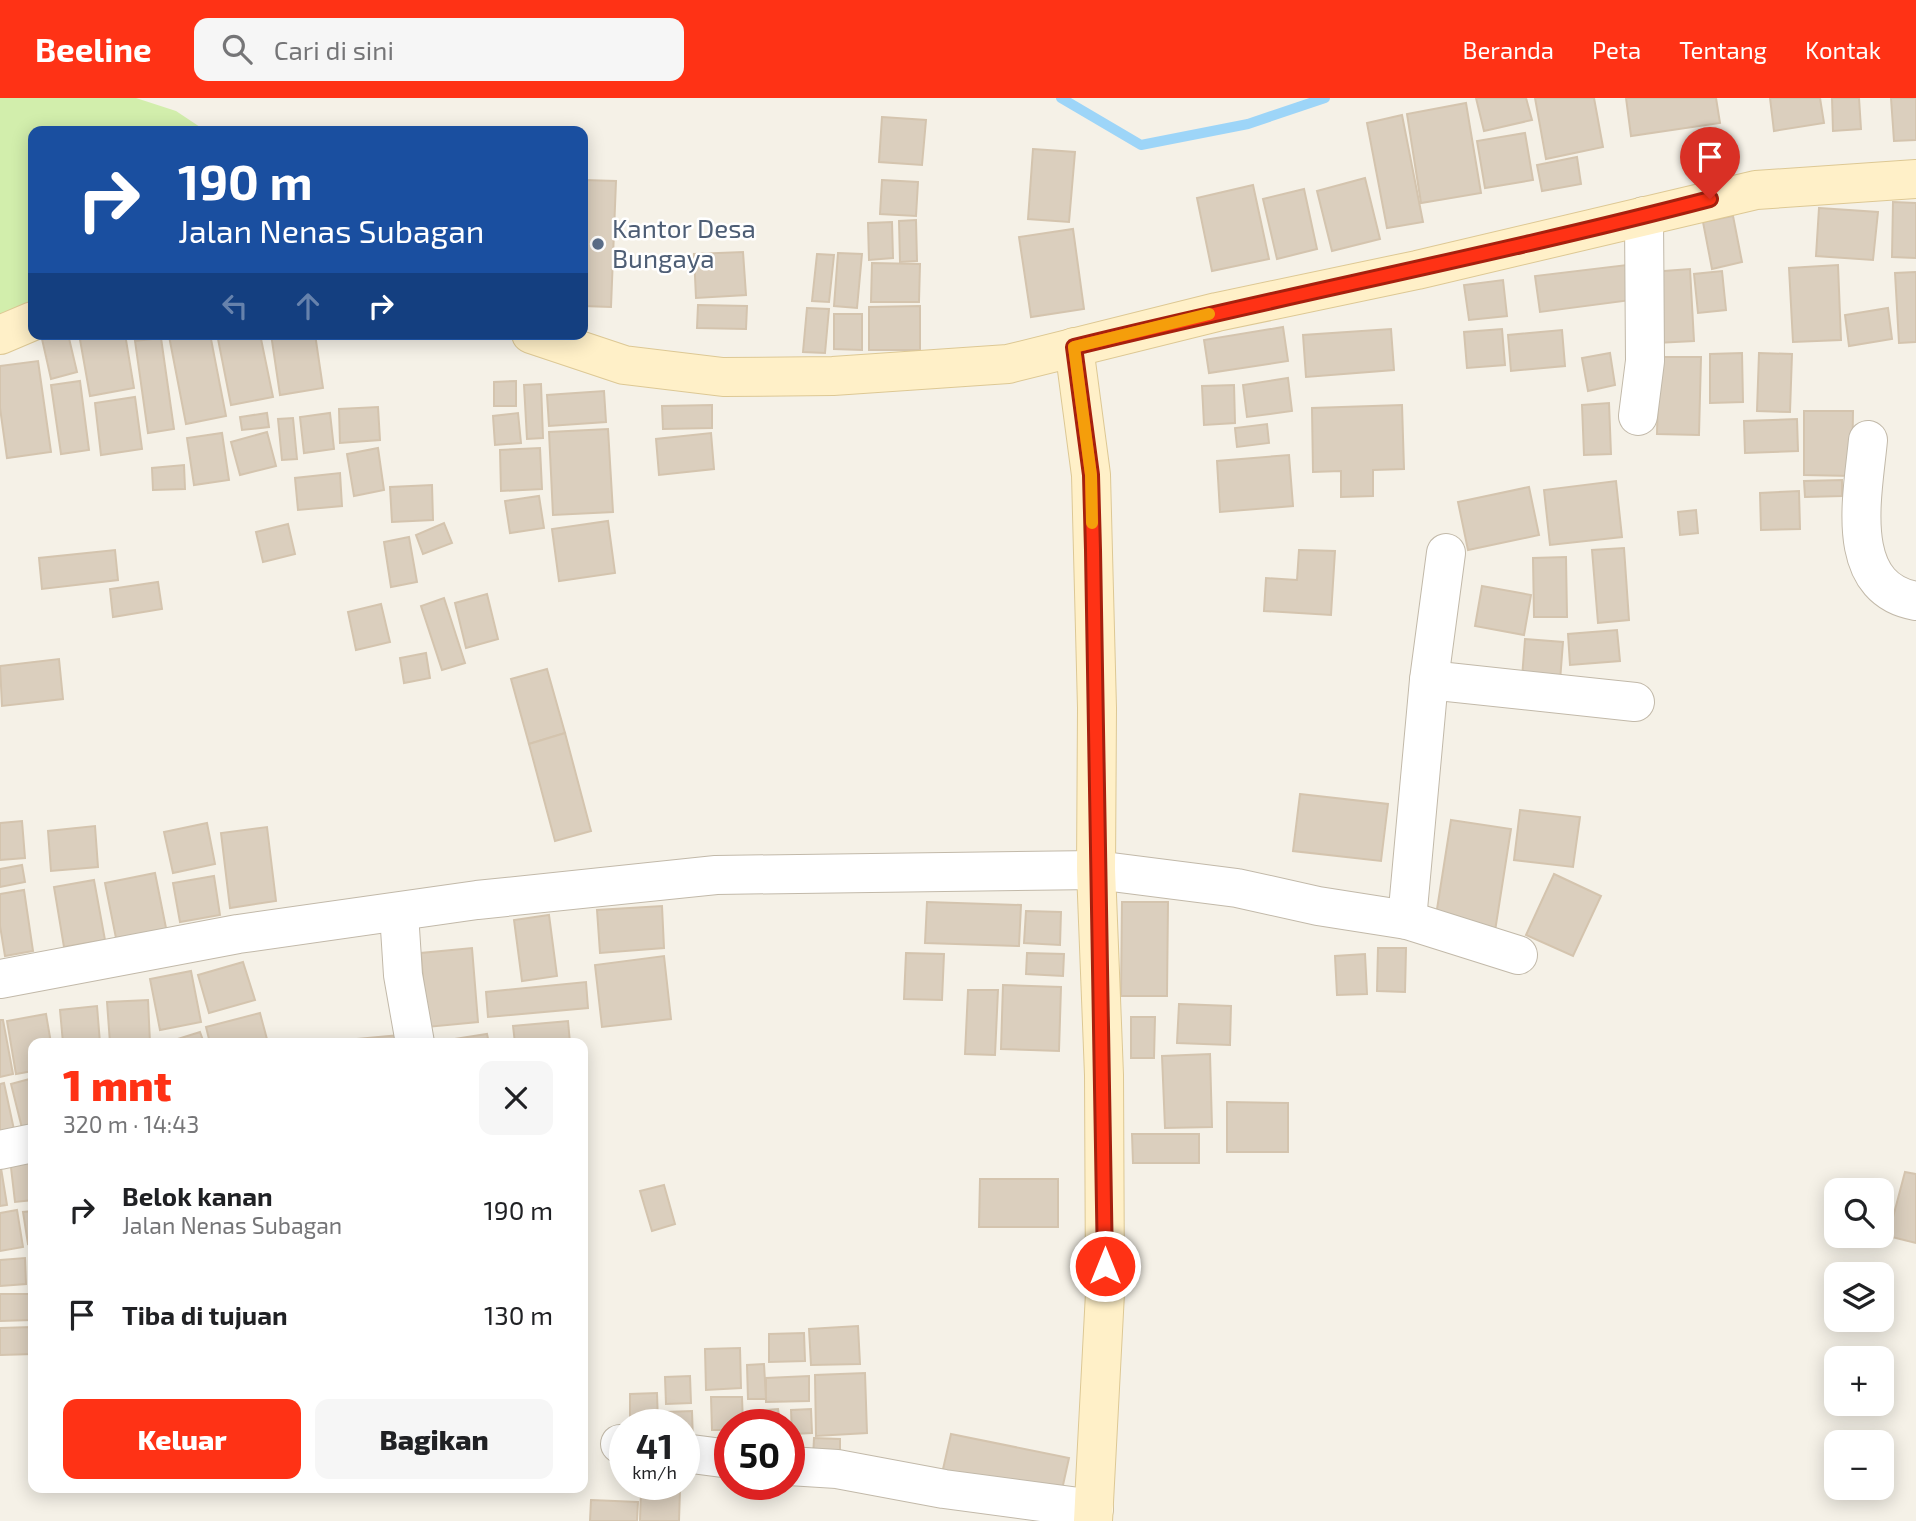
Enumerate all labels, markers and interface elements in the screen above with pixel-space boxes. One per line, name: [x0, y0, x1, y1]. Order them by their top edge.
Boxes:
search box: [194, 18, 684, 81]
text: Beeline: [35, 29, 152, 69]
icon: search: [218, 30, 256, 68]
text: Cari di sini: [274, 34, 394, 65]
text: Beranda: [1463, 35, 1554, 64]
text: Peta: [1592, 35, 1641, 64]
text: Tentang: [1679, 35, 1767, 64]
text: Kontak: [1805, 35, 1881, 64]
pin: [1680, 127, 1740, 199]
icon: arrive: [1691, 138, 1729, 176]
text: 190 m: [178, 151, 313, 210]
icon: right: [63, 154, 154, 245]
text: Jalan Nenas Subagan: [178, 211, 484, 249]
place label: Kantor Desa Bungaya: [612, 212, 756, 273]
marker: Kantor Desa Bungaya: [590, 236, 606, 252]
icon: left: [216, 287, 254, 325]
icon: ahead: [289, 287, 327, 325]
icon: right: [362, 287, 400, 325]
text: 1 mnt: [63, 1059, 172, 1109]
button: close: [479, 1061, 553, 1135]
text: 320 m · 14:43: [63, 1110, 199, 1138]
map controls: [1824, 1178, 1894, 1500]
button: search: [1824, 1178, 1894, 1248]
text: Belok kanan: [122, 1180, 273, 1211]
icon: right: [63, 1191, 101, 1229]
text: 190 m: [484, 1194, 553, 1225]
text: Jalan Nenas Subagan: [122, 1211, 342, 1239]
position arrow: [1068, 1229, 1142, 1303]
button: layers: [1824, 1262, 1894, 1332]
icon: arrive: [63, 1296, 101, 1334]
text: Tiba di tujuan: [122, 1299, 288, 1330]
text: 130 m: [484, 1299, 553, 1330]
button: +: [1824, 1346, 1894, 1416]
button: Keluar: [63, 1399, 301, 1479]
button: Bagikan: [315, 1399, 553, 1479]
speed limit sign: 50: [714, 1409, 805, 1500]
text: 41: [636, 1424, 673, 1466]
button: −: [1824, 1430, 1894, 1500]
text: km/h: [632, 1461, 677, 1483]

